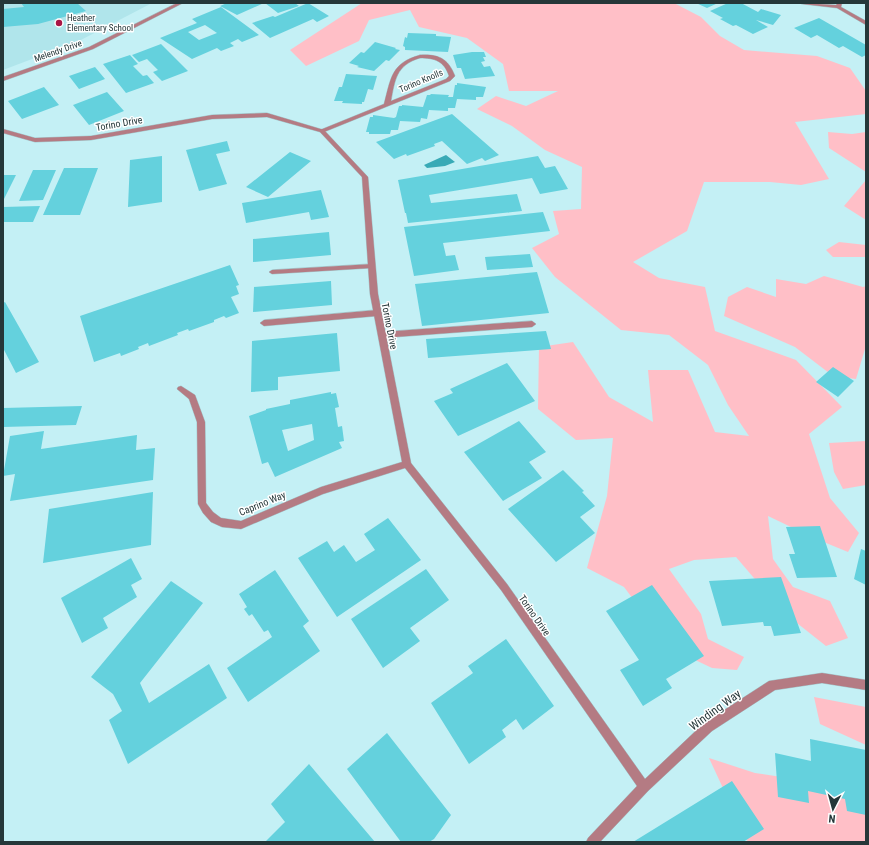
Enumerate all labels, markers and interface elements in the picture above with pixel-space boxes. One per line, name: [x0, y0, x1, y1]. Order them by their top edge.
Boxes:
place label: Heather Elementary School: [67, 13, 133, 33]
marker: Heather Elementary School: [54, 18, 64, 28]
street label: Melendy Drive: [33, 38, 83, 64]
street label: Torino Knolls: [398, 67, 444, 95]
street label: Torino Drive: [95, 114, 144, 133]
street label: Torino Drive: [380, 302, 399, 351]
street label: Caprino Way: [237, 489, 287, 518]
street label: Torino Drive: [517, 593, 553, 638]
street label: Winding Way: [686, 687, 744, 733]
north arrow: [813, 789, 853, 829]
text: N: [828, 812, 836, 825]

